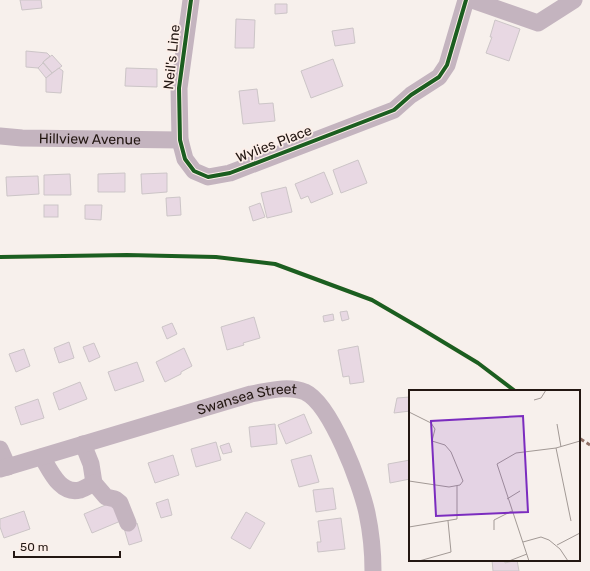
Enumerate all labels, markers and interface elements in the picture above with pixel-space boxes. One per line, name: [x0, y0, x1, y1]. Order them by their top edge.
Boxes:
street label: Neil's Line: [160, 23, 184, 90]
street label: Wylies Place: [234, 122, 314, 166]
street label: Hillview Avenue: [39, 130, 141, 148]
street label: Swansea Street: [195, 380, 299, 418]
inset map: [409, 390, 580, 561]
scale bar: [14, 533, 120, 559]
text: 50 m: [20, 540, 48, 554]

